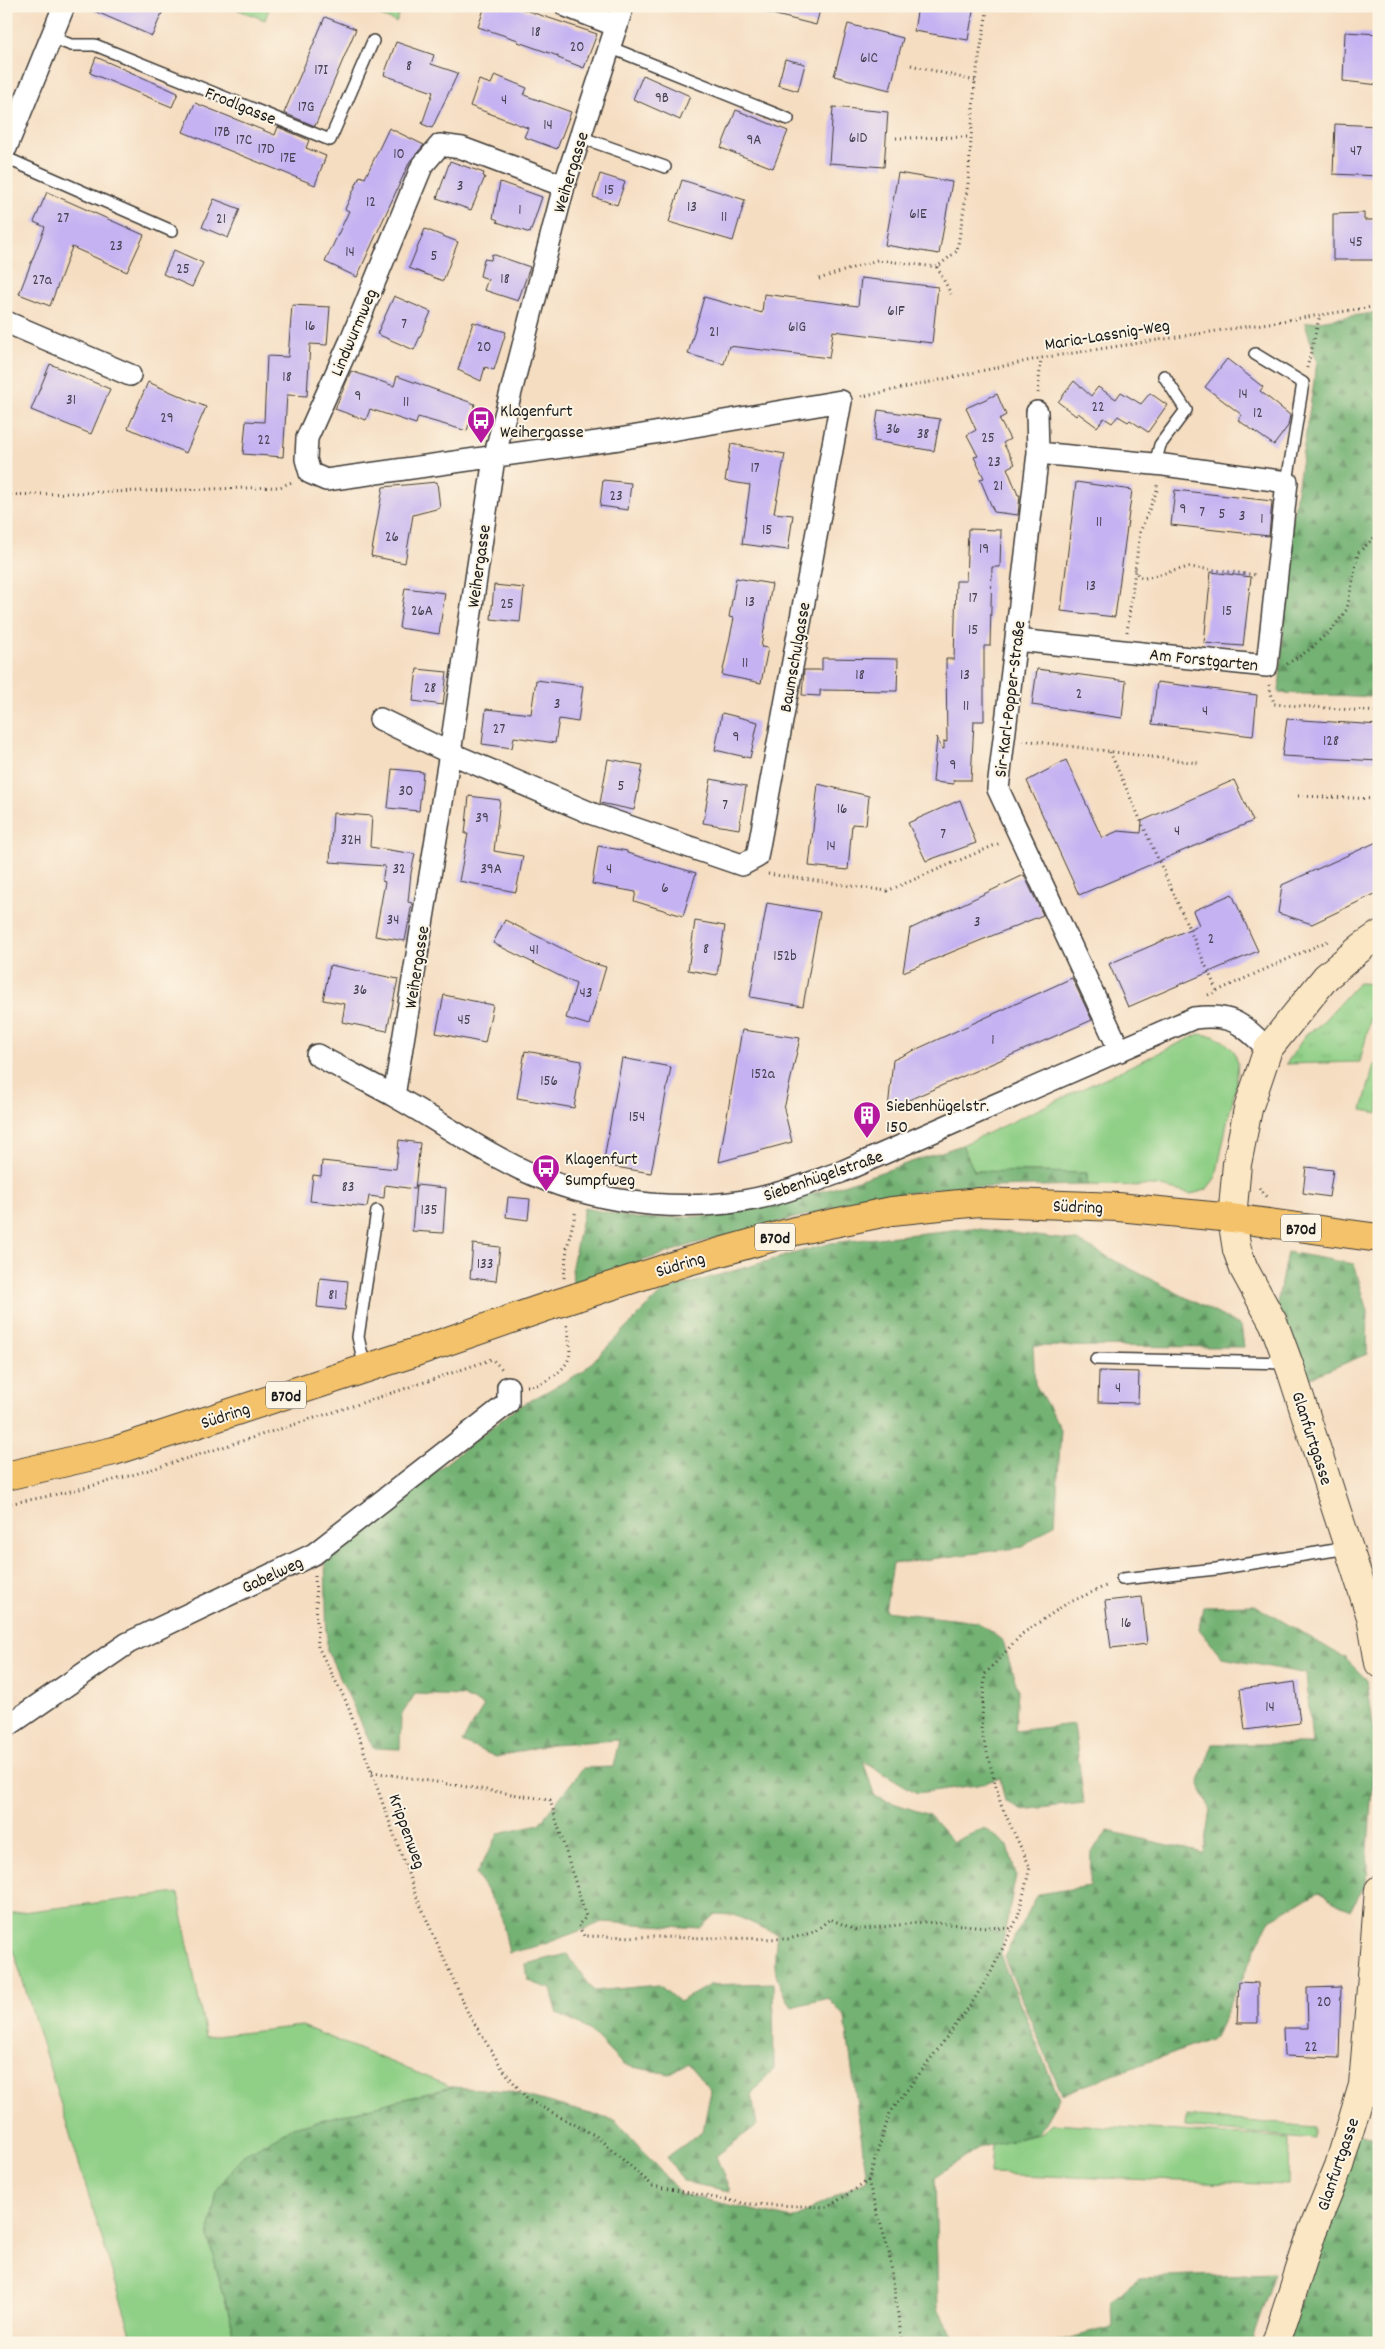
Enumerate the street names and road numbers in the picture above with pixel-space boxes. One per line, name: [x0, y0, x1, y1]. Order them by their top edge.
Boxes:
street label: Frodlgasse: [201, 82, 280, 133]
street label: Weihergasse: [548, 129, 597, 216]
street label: Lindwurmweg: [326, 285, 385, 381]
street label: Maria-Lassnig-Weg: [1043, 314, 1172, 359]
street label: Weihergasse: [462, 523, 499, 610]
street label: Baumschulgasse: [774, 600, 818, 715]
street label: Sir-Karl-Popper-Straße: [989, 619, 1034, 779]
street label: Am Forstgarten: [1148, 643, 1259, 680]
street label: Weihergasse: [400, 924, 437, 1011]
street label: Siebenhügelstraße: [761, 1145, 887, 1210]
street label: Südring: [1052, 1195, 1104, 1222]
road number: B70d: [1281, 1214, 1321, 1242]
road number: B70d: [755, 1224, 795, 1250]
street label: Südring: [653, 1247, 709, 1286]
road number: B70d: [266, 1382, 306, 1408]
street label: Glanfurtgasse: [1284, 1389, 1338, 1489]
street label: Südring: [198, 1398, 254, 1437]
street label: Gabelweg: [238, 1551, 308, 1601]
street label: Krippenweg: [380, 1791, 431, 1873]
street label: Glanfurtgasse: [1312, 2115, 1367, 2215]

